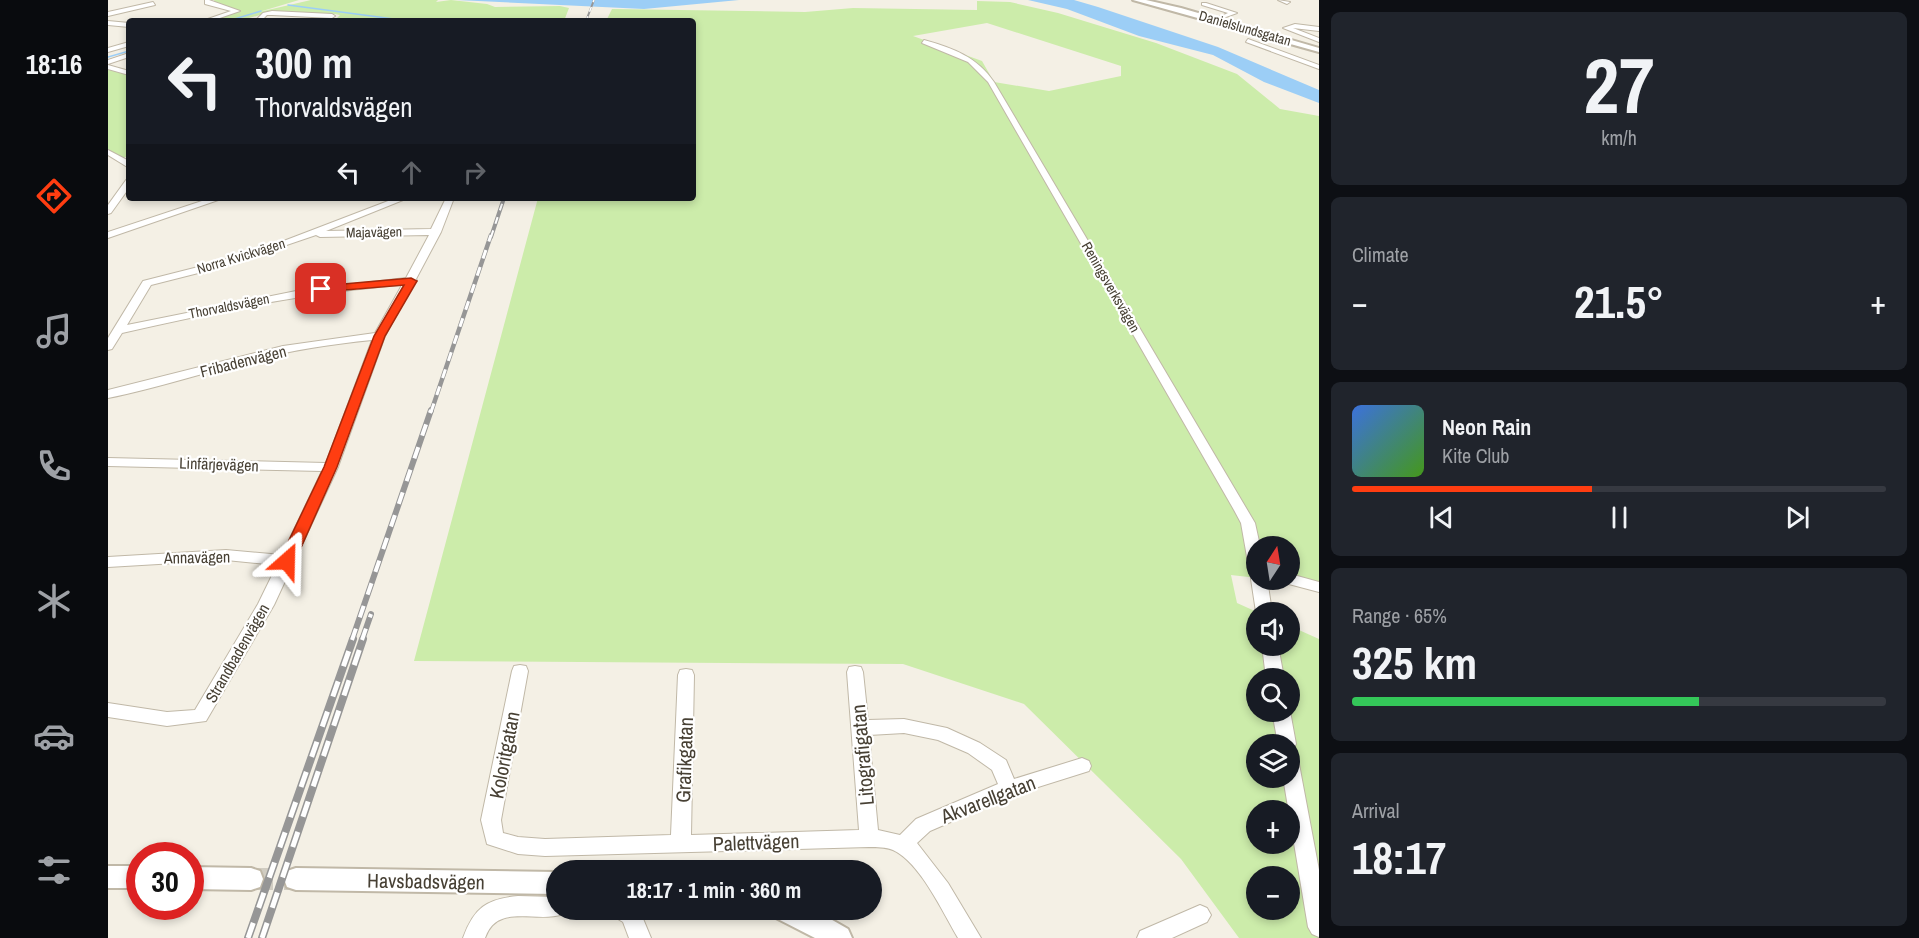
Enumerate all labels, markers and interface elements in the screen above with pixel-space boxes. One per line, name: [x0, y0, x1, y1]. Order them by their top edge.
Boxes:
street label: Danielslundsgatan: [1197, 6, 1293, 50]
text: 27: [1583, 32, 1655, 137]
text: 300 m: [255, 35, 353, 91]
icon: left: [156, 42, 234, 120]
text: 18:16: [26, 46, 82, 82]
text: Thorvaldsvägen: [255, 89, 413, 125]
text: km/h: [1601, 124, 1637, 151]
icon: left: [332, 156, 365, 189]
icon: ahead: [395, 156, 428, 189]
icon: right: [458, 156, 491, 189]
icon: directions: [33, 175, 75, 217]
street label: Majavägen: [346, 223, 402, 241]
street label: Norra Kvickvägen: [195, 234, 287, 278]
street label: Reningsverksvägen: [1078, 239, 1144, 335]
text: Climate: [1352, 241, 1409, 268]
pin: [295, 263, 346, 314]
text: 21.5°: [1574, 271, 1664, 332]
icon: arrive: [304, 272, 337, 305]
text: −: [1352, 280, 1368, 324]
text: +: [1870, 280, 1886, 324]
street label: Thorvaldsvägen: [187, 289, 271, 323]
icon: music: [33, 310, 75, 352]
street label: Fribadenvägen: [198, 340, 288, 382]
text: Neon Rain: [1442, 412, 1531, 442]
text: Kite Club: [1442, 442, 1509, 469]
icon: phone: [33, 445, 75, 487]
street label: Linfärjevägen: [179, 452, 259, 476]
icon: previous: [1425, 501, 1458, 534]
icon: pause: [1603, 501, 1636, 534]
icon: next: [1781, 501, 1814, 534]
position arrow: [255, 529, 319, 593]
north arrow: [1246, 536, 1300, 590]
map controls: [1246, 536, 1300, 920]
street label: Annavägen: [163, 545, 230, 569]
icon: climate: [33, 580, 75, 622]
street label: Strandbadenvägen: [200, 599, 274, 707]
button: sound: [1246, 602, 1300, 656]
text: Range · 65%: [1352, 602, 1447, 629]
text: 325 km: [1352, 632, 1477, 693]
button: search: [1246, 668, 1300, 722]
street label: Litografigatan: [844, 703, 880, 807]
street label: Koloritgatan: [482, 709, 526, 801]
icon: car: [33, 715, 75, 757]
street label: Grafikgatan: [669, 717, 699, 803]
button: layers: [1246, 734, 1300, 788]
street label: Akvarellgatan: [936, 769, 1039, 830]
text: Arrival: [1352, 797, 1399, 824]
button: +: [1246, 800, 1300, 854]
street label: Palettvägen: [712, 827, 800, 857]
text: 18:17: [1352, 827, 1446, 888]
speed limit sign: 30: [126, 842, 204, 920]
icon: filters: [33, 849, 75, 891]
street label: Havsbadsvägen: [367, 866, 485, 896]
button: −: [1246, 866, 1300, 920]
text: 18:17 · 1 min · 360 m: [627, 875, 801, 905]

